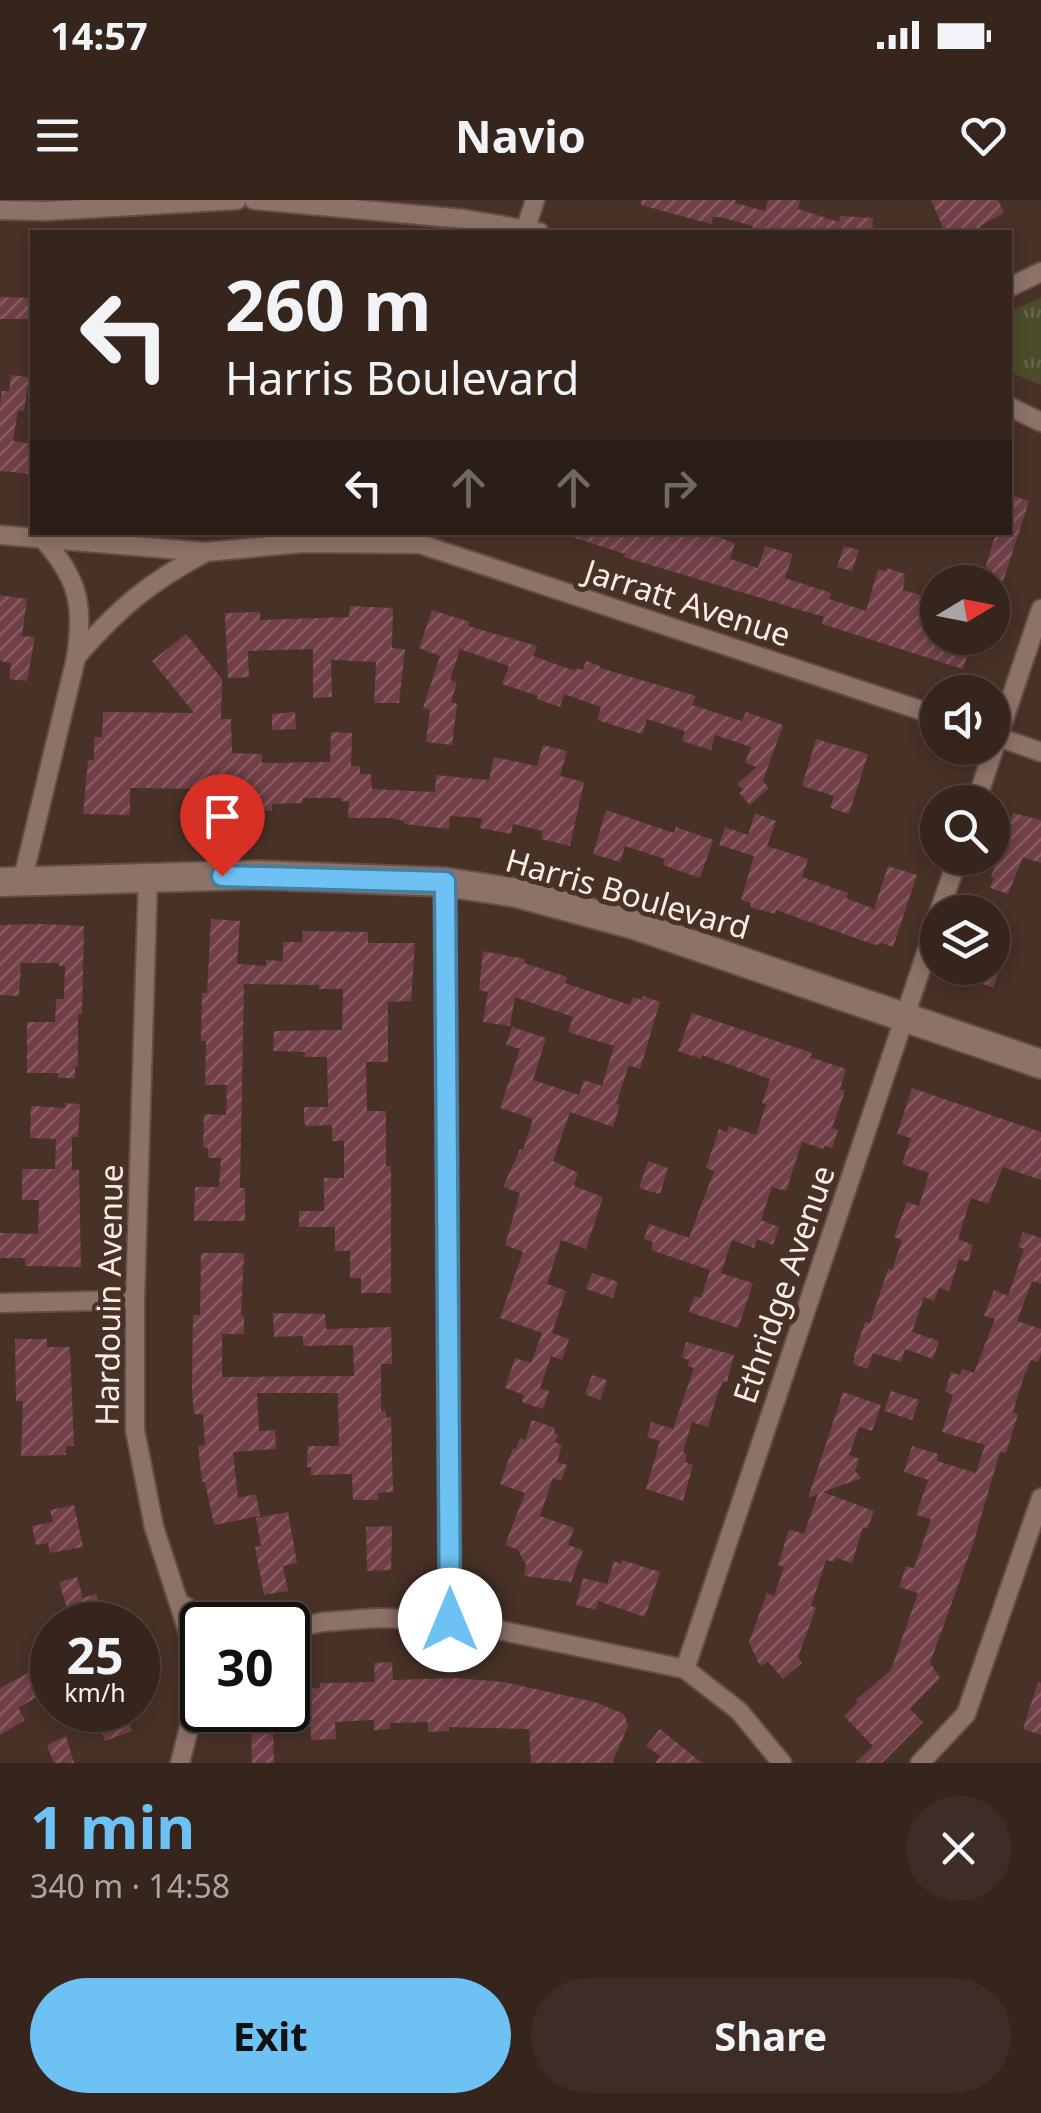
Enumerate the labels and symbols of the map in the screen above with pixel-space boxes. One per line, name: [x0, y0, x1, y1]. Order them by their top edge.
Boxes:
street label: Jarratt Avenue: [577, 548, 797, 656]
north arrow: [920, 565, 1010, 655]
pin: [180, 774, 265, 877]
street label: Harris Boulevard: [501, 838, 755, 948]
street label: Ethridge Avenue: [722, 1159, 844, 1409]
street label: Hardouin Avenue: [84, 1164, 132, 1426]
position arrow: [398, 1568, 502, 1672]
speed limit sign: 30: [180, 1602, 310, 1732]

